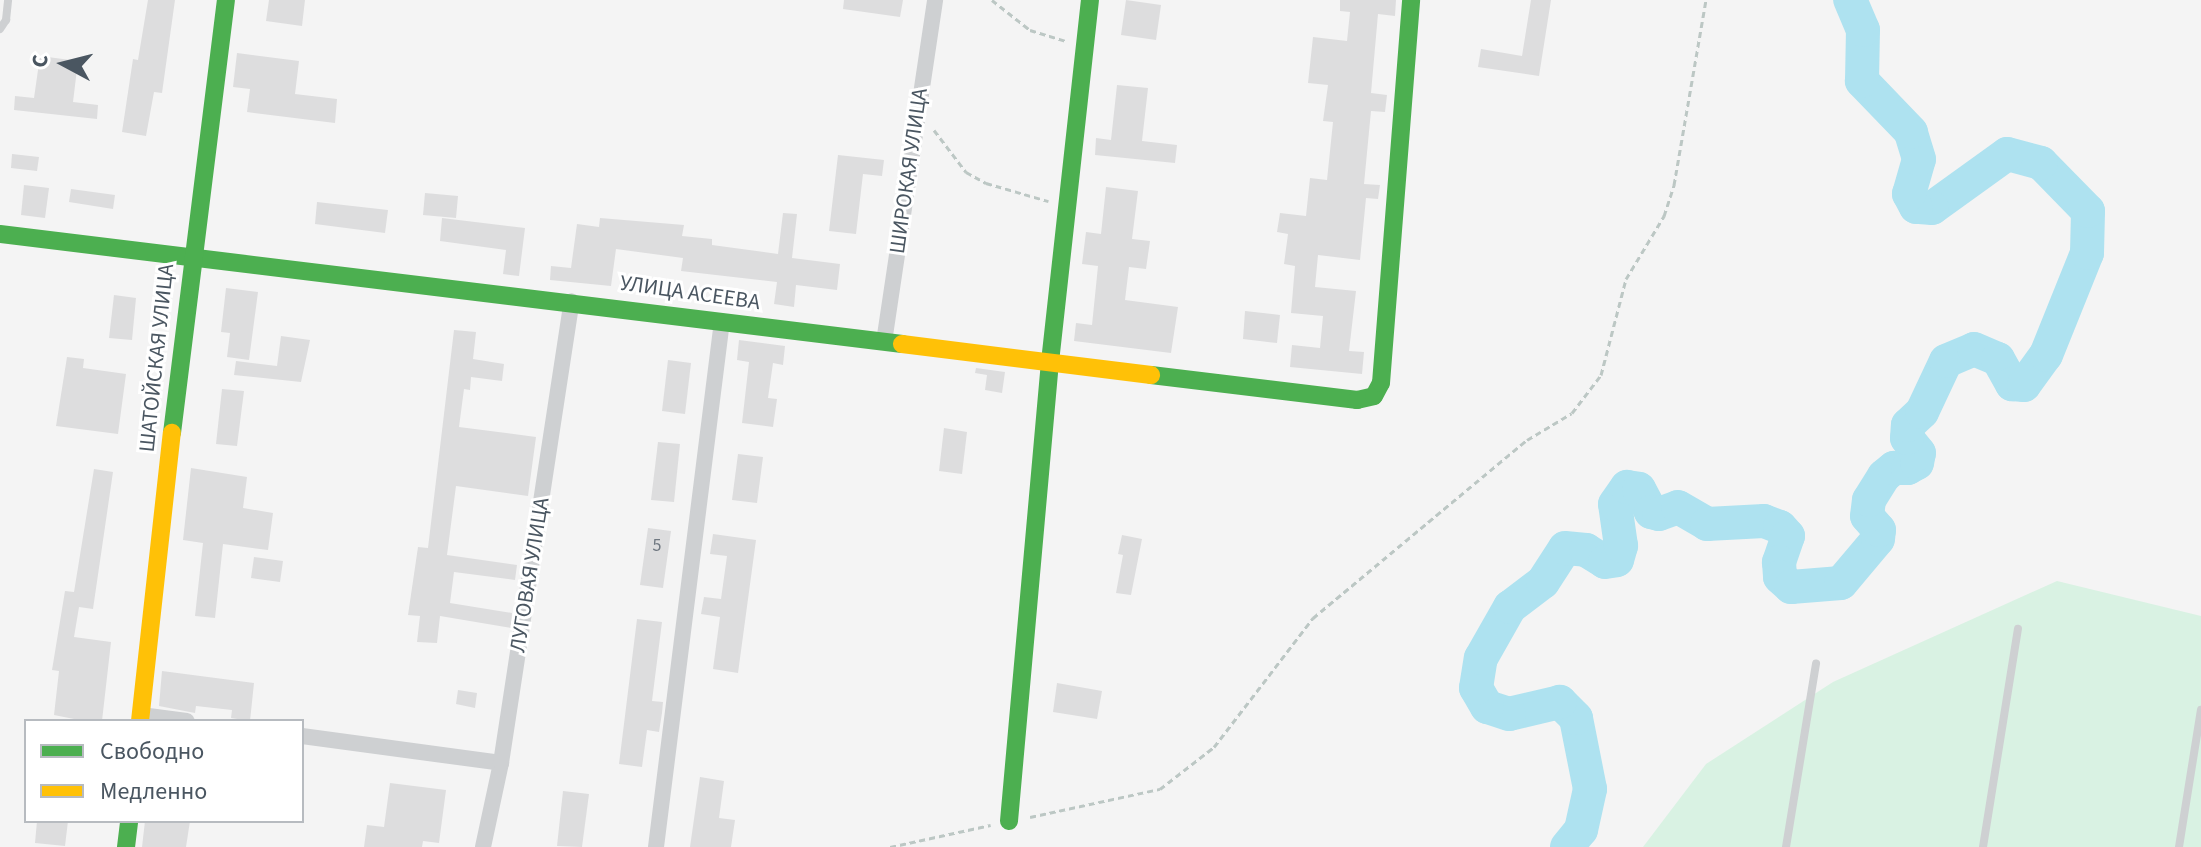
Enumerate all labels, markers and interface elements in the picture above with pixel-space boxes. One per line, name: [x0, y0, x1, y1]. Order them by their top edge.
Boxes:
north arrow: [24, 24, 104, 104]
text: С: [24, 53, 57, 69]
street label: ШИРОКАЯ УЛИЦА: [884, 86, 934, 256]
street label: ШАТОЙСКАЯ УЛИЦА: [134, 263, 180, 453]
street label: УЛИЦА АСЕЕВА: [618, 270, 762, 316]
street label: ЛУГОВАЯ УЛИЦА: [505, 496, 555, 654]
house number: 5: [653, 535, 661, 557]
legend: [24, 719, 304, 823]
text: Свободно: [100, 734, 204, 769]
text: Медленно: [100, 774, 207, 809]

